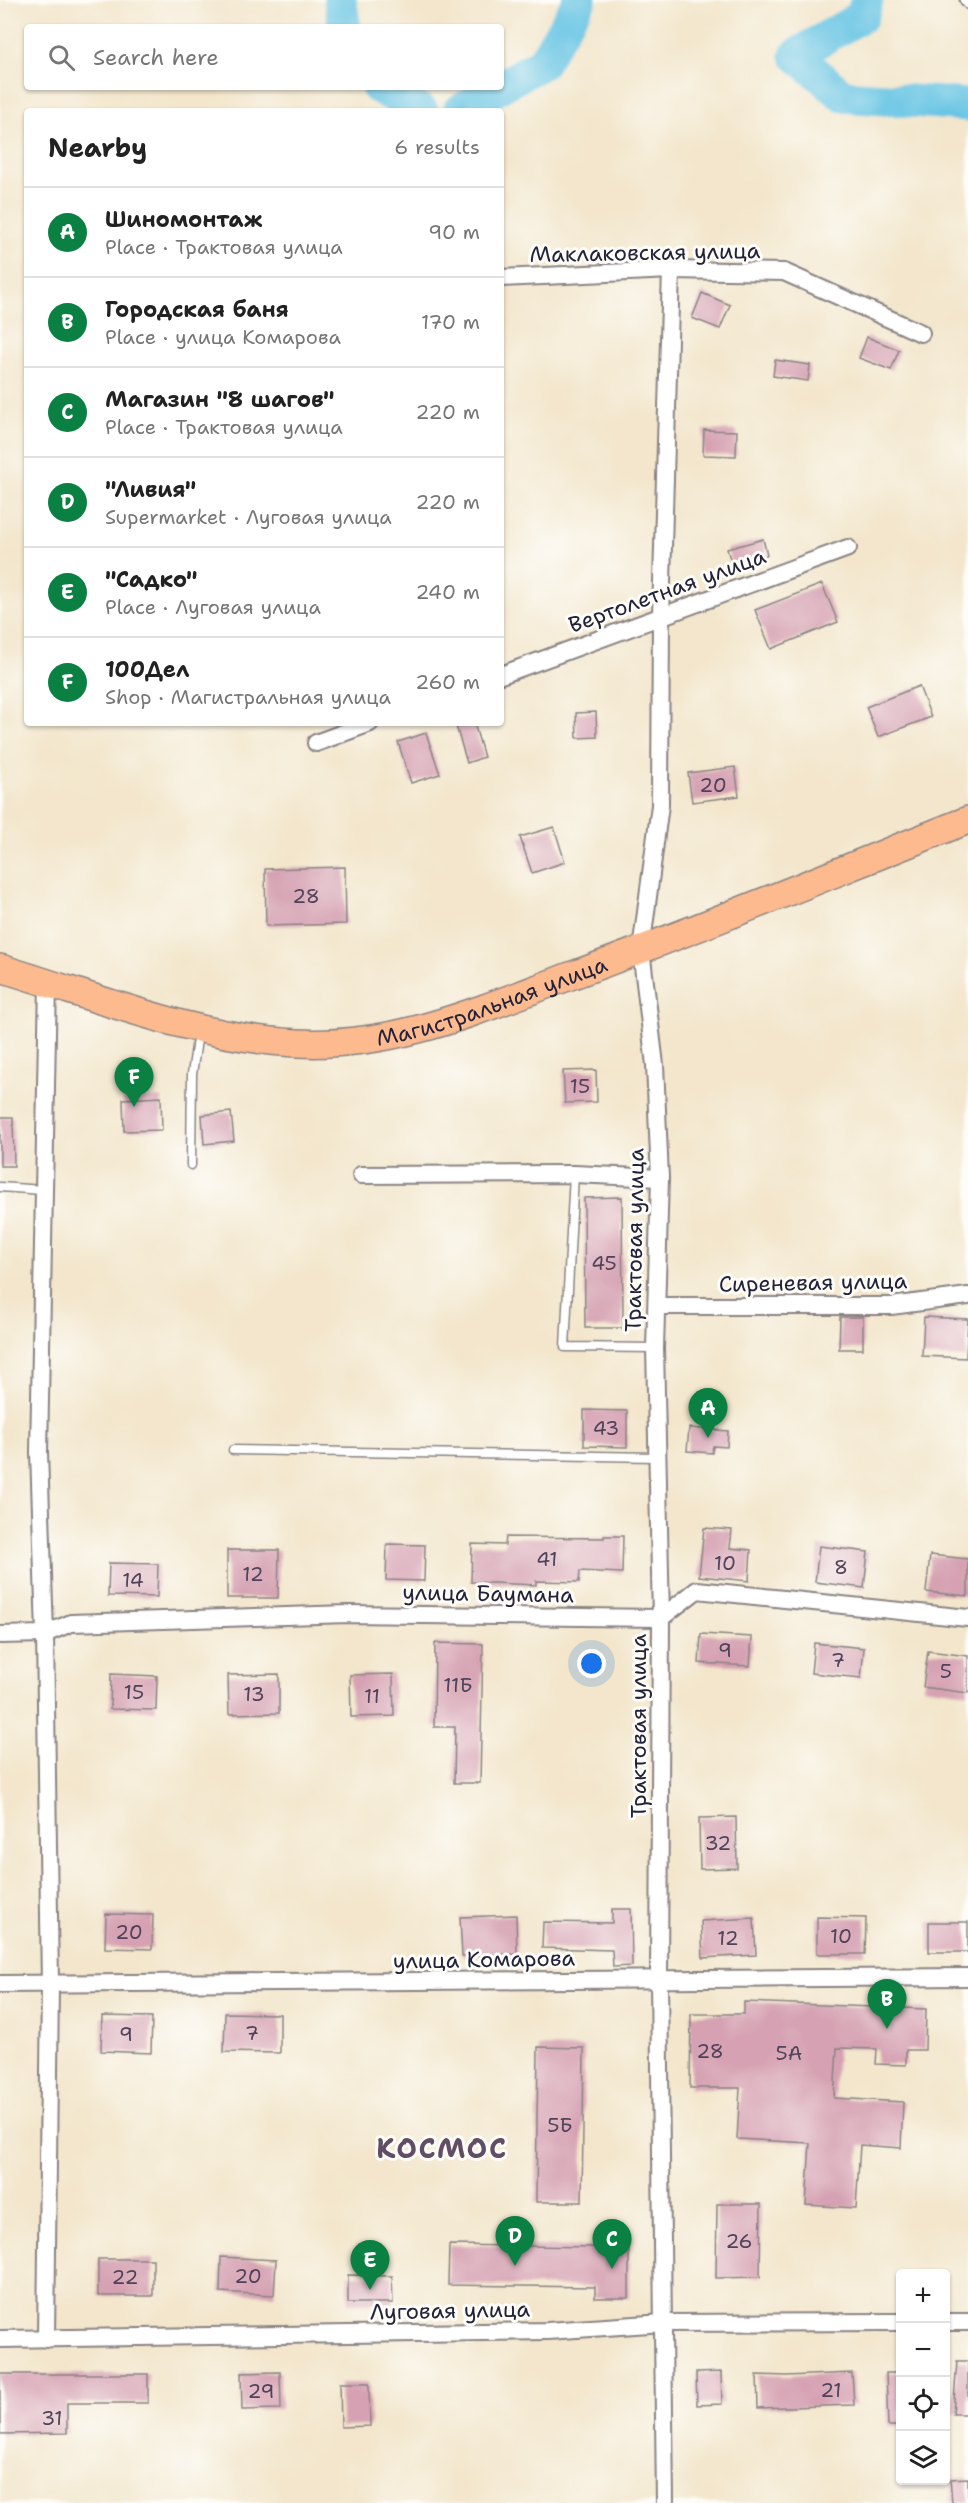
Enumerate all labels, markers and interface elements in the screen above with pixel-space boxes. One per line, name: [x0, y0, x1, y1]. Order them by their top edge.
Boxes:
search box: [24, 24, 504, 90]
icon: search: [45, 41, 78, 74]
text: Search here: [93, 43, 219, 72]
text: Nearby: [48, 130, 147, 165]
text: 6 results: [394, 134, 480, 160]
text: Шиномонтаж: [105, 205, 262, 234]
text: A: [60, 219, 75, 245]
text: 90 m: [428, 219, 480, 245]
text: Place · Трактовая улица: [105, 234, 343, 260]
street label: Маклаковская улица: [529, 236, 761, 269]
text: Городская баня: [105, 295, 289, 324]
text: B: [61, 309, 74, 335]
text: 170 m: [421, 309, 480, 335]
text: Place · улица Комарова: [105, 324, 341, 350]
text: Магазин "8 шагов": [105, 385, 335, 414]
text: C: [61, 399, 74, 425]
text: 220 m: [416, 399, 480, 425]
text: Place · Трактовая улица: [105, 414, 343, 440]
text: "Ливия": [105, 475, 196, 504]
text: D: [60, 489, 75, 515]
text: 220 m: [416, 489, 480, 515]
text: Supermarket · Луговая улица: [105, 504, 392, 530]
street label: Вертолетная улица: [564, 541, 770, 640]
text: "Садко": [105, 565, 198, 594]
text: E: [61, 579, 74, 605]
text: 240 m: [415, 579, 480, 605]
text: Place · Луговая улица: [105, 594, 321, 620]
text: 100Дел: [105, 655, 189, 684]
text: F: [62, 669, 73, 695]
text: 260 m: [415, 669, 480, 695]
text: Shop · Магистральная улица: [105, 684, 391, 710]
house number: 20: [699, 772, 727, 798]
house number: 28: [292, 883, 320, 909]
street label: Магистральная улица: [374, 950, 612, 1053]
pin: F: [114, 1058, 154, 1107]
house number: 15: [570, 1073, 590, 1099]
street label: Трактовая улица: [618, 1147, 651, 1332]
house number: 45: [591, 1250, 617, 1276]
street label: Сиреневая улица: [718, 1266, 908, 1299]
pin: A: [688, 1388, 728, 1438]
house number: 43: [593, 1415, 619, 1441]
house number: 41: [536, 1546, 558, 1572]
house number: 10: [714, 1550, 736, 1576]
house number: 8: [834, 1554, 848, 1580]
house number: 12: [242, 1561, 264, 1587]
house number: 14: [122, 1567, 144, 1593]
street label: улица Баумана: [402, 1578, 574, 1609]
street label: Трактовая улица: [624, 1634, 653, 1818]
house number: 9: [718, 1637, 732, 1663]
house number: 7: [831, 1647, 845, 1673]
your location: [577, 1649, 606, 1678]
house number: 5: [940, 1658, 952, 1684]
house number: 11Б: [443, 1672, 473, 1698]
house number: 15: [124, 1679, 144, 1705]
house number: 13: [243, 1681, 265, 1707]
house number: 11: [364, 1683, 380, 1709]
house number: 32: [705, 1830, 731, 1856]
house number: 20: [115, 1919, 143, 1945]
house number: 10: [830, 1923, 852, 1949]
house number: 12: [717, 1925, 739, 1951]
street label: улица Комарова: [393, 1943, 576, 1976]
pin: B: [868, 1980, 906, 2029]
house number: 7: [245, 2020, 259, 2046]
house number: 9: [119, 2021, 133, 2047]
house number: 28: [696, 2038, 724, 2064]
house number: 5А: [776, 2040, 802, 2066]
house number: 5Б: [547, 2112, 573, 2138]
district label: КОСМОС: [376, 2129, 508, 2167]
pin: D: [496, 2216, 534, 2266]
pin: C: [592, 2220, 632, 2269]
house number: 26: [725, 2228, 753, 2254]
pin: E: [350, 2240, 389, 2290]
house number: 20: [234, 2263, 262, 2289]
house number: 22: [112, 2264, 139, 2290]
map controls: [896, 2269, 950, 2485]
button: +: [896, 2269, 950, 2323]
street label: Луговая улица: [370, 2295, 531, 2326]
button: −: [896, 2323, 950, 2377]
house number: 21: [820, 2377, 842, 2403]
button: locate: [896, 2377, 950, 2431]
house number: 29: [248, 2378, 274, 2404]
house number: 31: [41, 2405, 63, 2431]
button: layers: [896, 2431, 950, 2485]

